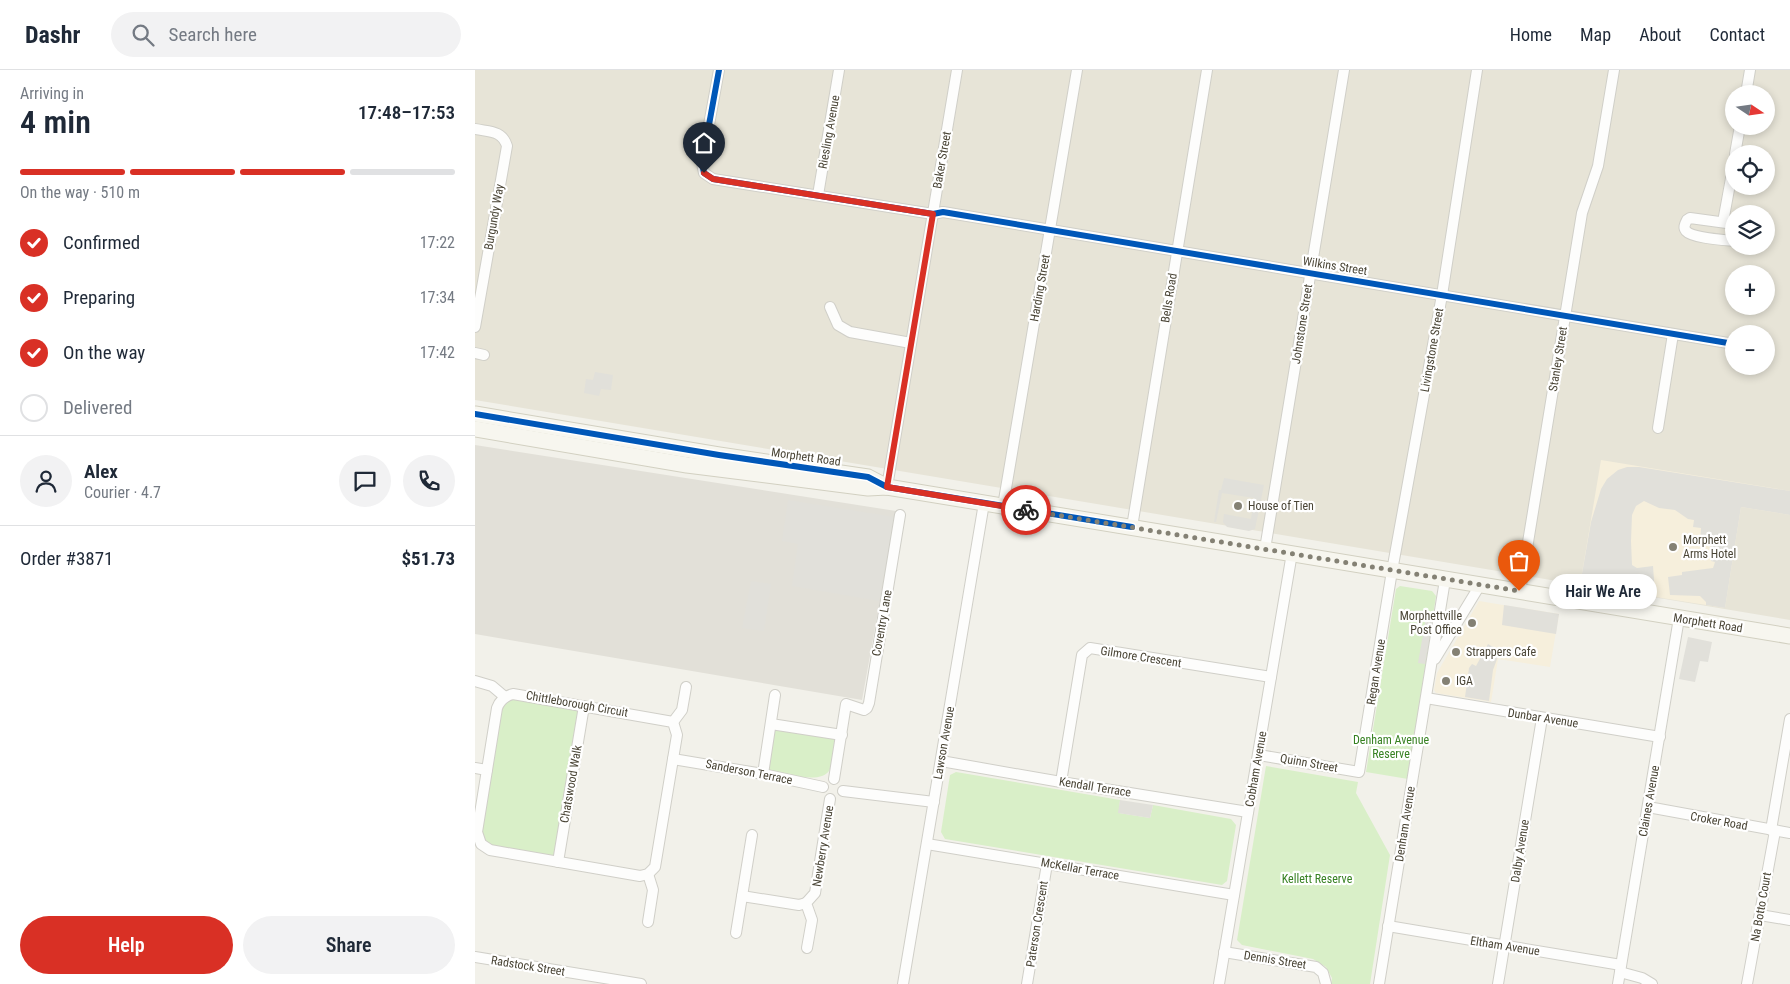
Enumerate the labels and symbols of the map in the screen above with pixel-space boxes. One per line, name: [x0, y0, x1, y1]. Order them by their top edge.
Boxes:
north arrow: [1725, 85, 1775, 135]
street label: Riesling Avenue: [816, 94, 842, 170]
pin: [683, 122, 725, 173]
street label: Baker Street: [930, 130, 954, 190]
street label: Burgundy Way: [481, 183, 507, 251]
street label: Harding Street: [1027, 253, 1053, 323]
street label: Wilkins Street: [1302, 254, 1369, 278]
street label: Bells Road: [1158, 272, 1180, 324]
street label: Johnstone Street: [1289, 283, 1315, 365]
street label: Livingstone Street: [1418, 306, 1446, 393]
street label: Stanley Street: [1546, 325, 1570, 392]
street label: Morphett Road: [770, 445, 842, 469]
courier: [1001, 485, 1051, 535]
place label: House of Tien: [1248, 499, 1314, 513]
marker: House of Tien: [1232, 500, 1244, 512]
place label: Morphett Arms Hotel: [1683, 533, 1736, 561]
pin: [1498, 540, 1540, 591]
marker: Morphett Arms Hotel: [1667, 541, 1679, 553]
callout: Hair We Are: [1549, 574, 1657, 608]
street label: Coventry Lane: [869, 588, 895, 657]
place label: Morphettville Post Office: [1400, 609, 1462, 637]
street label: Morphett Road: [1672, 611, 1744, 635]
marker: Morphettville Post Office: [1466, 617, 1478, 629]
street label: Regan Avenue: [1364, 638, 1388, 706]
street label: Gilmore Crescent: [1100, 644, 1183, 670]
place label: Strappers Cafe: [1466, 645, 1536, 659]
marker: Strappers Cafe: [1450, 646, 1462, 658]
place label: IGA: [1456, 674, 1473, 688]
marker: IGA: [1440, 675, 1452, 687]
street label: Chittleborough Circuit: [525, 688, 630, 720]
street label: Lawson Avenue: [931, 705, 957, 781]
street label: Dunbar Avenue: [1507, 706, 1580, 731]
street label: Cobham Avenue: [1242, 730, 1270, 808]
park label: Denham Avenue Reserve: [1353, 733, 1429, 761]
street label: Chatswood Walk: [557, 743, 585, 824]
street label: Quinn Street: [1279, 751, 1339, 775]
street label: Sanderson Terrace: [704, 757, 794, 787]
street label: Claines Avenue: [1636, 764, 1662, 838]
street label: Kendall Terrace: [1058, 774, 1132, 800]
street label: Denham Avenue: [1392, 785, 1418, 863]
street label: Newberry Avenue: [810, 804, 836, 888]
street label: Croker Road: [1689, 809, 1749, 833]
street label: Dalby Avenue: [1508, 818, 1532, 883]
street label: McKellar Terrace: [1040, 855, 1121, 883]
street label: Na Botto Court: [1748, 871, 1774, 943]
park label: Kellett Reserve: [1282, 872, 1353, 886]
street label: Paterson Crescent: [1023, 879, 1051, 968]
street label: Eltham Avenue: [1469, 934, 1541, 958]
street label: Dennis Street: [1243, 948, 1308, 972]
street label: Radstock Street: [490, 953, 566, 979]

